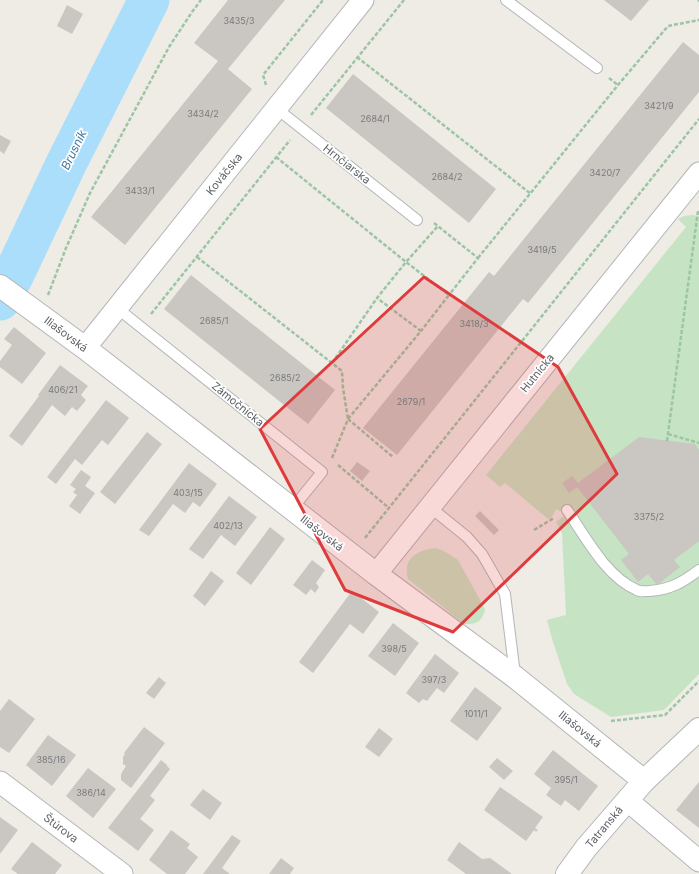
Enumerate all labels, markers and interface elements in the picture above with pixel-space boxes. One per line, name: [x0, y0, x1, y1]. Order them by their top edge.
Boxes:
house number: 3435/3: [223, 15, 255, 26]
house number: 3421/9: [644, 100, 674, 111]
house number: 3434/2: [187, 108, 219, 119]
house number: 2684/1: [360, 113, 390, 124]
water label: Brusník: [58, 127, 90, 172]
street label: Hrnčiarska: [321, 141, 373, 187]
street label: Kováčska: [203, 150, 245, 198]
house number: 3420/7: [590, 167, 620, 178]
house number: 2684/2: [431, 171, 463, 182]
house number: 3433/1: [125, 185, 155, 196]
house number: 3419/5: [527, 244, 557, 255]
street label: Iliašovská: [41, 313, 91, 355]
house number: 2685/1: [199, 315, 229, 326]
house number: 3418/3: [459, 318, 489, 329]
street label: Hutnícka: [517, 351, 557, 395]
house number: 2685/2: [270, 372, 300, 383]
street label: Zámočnícka: [209, 379, 267, 429]
house number: 406/21: [48, 384, 78, 395]
house number: 2679/1: [397, 396, 425, 407]
house number: 403/15: [173, 487, 203, 498]
house number: 3375/2: [634, 511, 664, 522]
street label: Iliašovská: [298, 512, 346, 554]
house number: 402/13: [213, 520, 243, 531]
house number: 398/5: [381, 643, 407, 654]
house number: 397/3: [422, 674, 447, 685]
house number: 1011/1: [464, 708, 488, 719]
street label: Iliašovská: [556, 708, 604, 750]
house number: 385/16: [36, 754, 66, 765]
house number: 395/1: [554, 774, 578, 785]
house number: 386/14: [76, 787, 106, 798]
street label: Tatranská: [582, 803, 626, 851]
street label: Štúrova: [41, 810, 81, 846]

